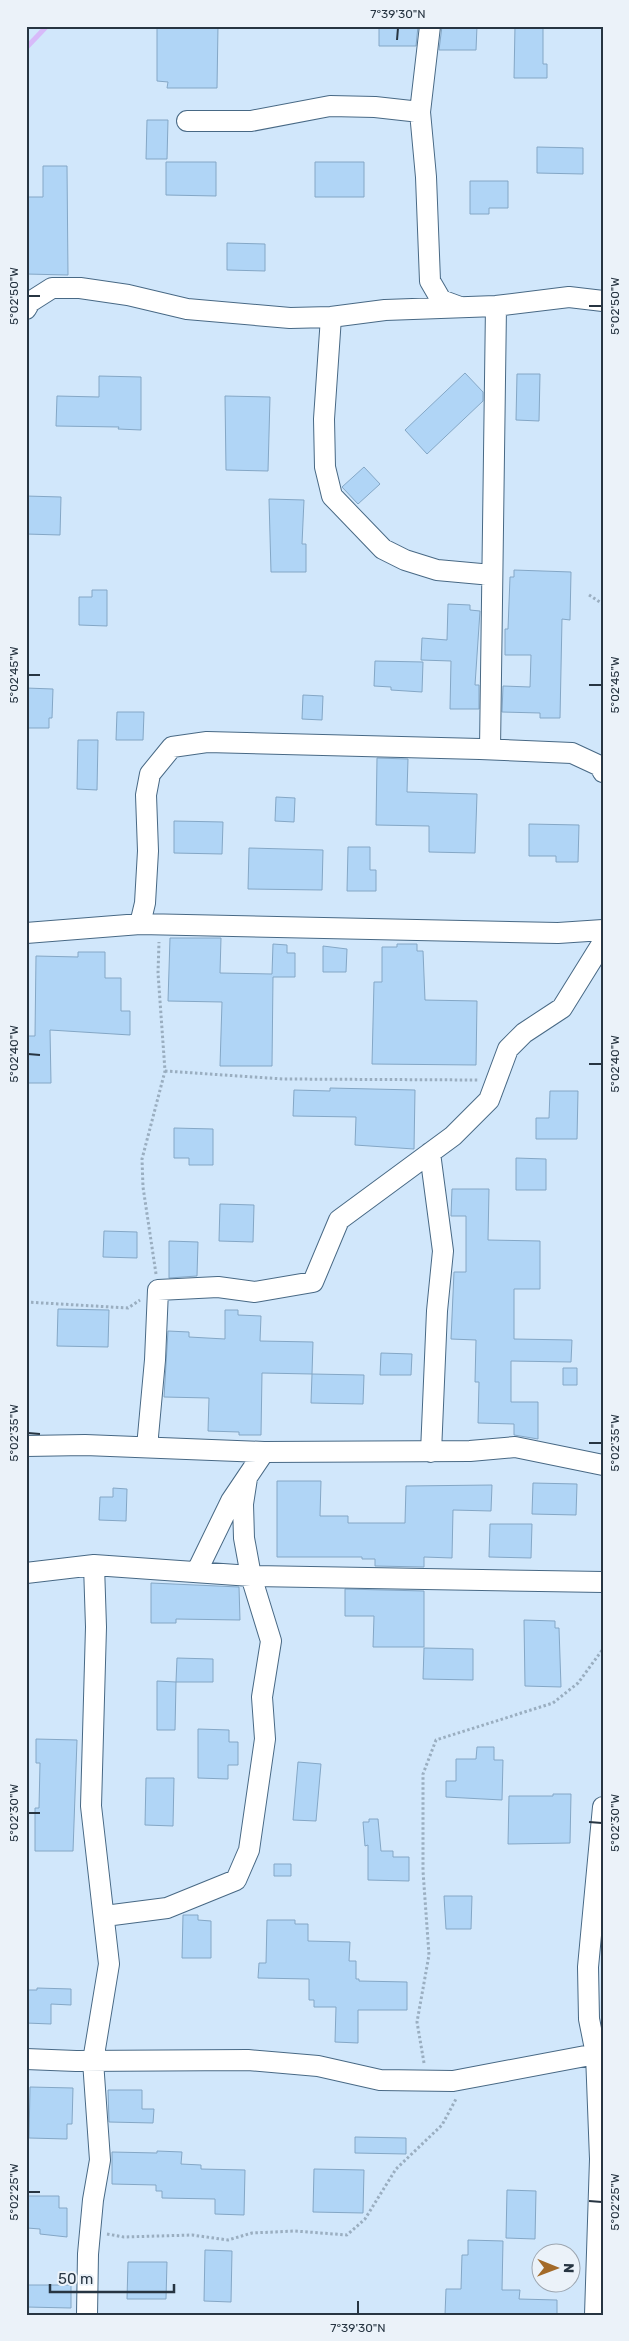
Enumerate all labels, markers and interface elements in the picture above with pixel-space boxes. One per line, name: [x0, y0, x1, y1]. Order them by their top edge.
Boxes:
text: 7°39'30"N: [370, 7, 426, 21]
text: 5°02'50"W: [7, 267, 21, 325]
text: 5°02'50"W: [608, 277, 622, 335]
text: 5°02'45"W: [7, 646, 21, 704]
text: 5°02'45"W: [608, 656, 622, 714]
text: 5°02'40"W: [7, 1025, 21, 1083]
text: 5°02'40"W: [608, 1035, 622, 1093]
text: 5°02'35"W: [7, 1404, 21, 1462]
text: 5°02'35"W: [608, 1414, 622, 1472]
text: 5°02'30"W: [7, 1784, 21, 1842]
text: 5°02'30"W: [608, 1794, 622, 1852]
text: 5°02'25"W: [7, 2163, 21, 2221]
text: 5°02'25"W: [608, 2173, 622, 2231]
north arrow: [532, 2244, 582, 2294]
scale bar: [50, 2261, 174, 2293]
text: N: [560, 2263, 577, 2273]
text: 50 m: [58, 2270, 93, 2288]
text: 7°39'30"N: [330, 2321, 386, 2335]

